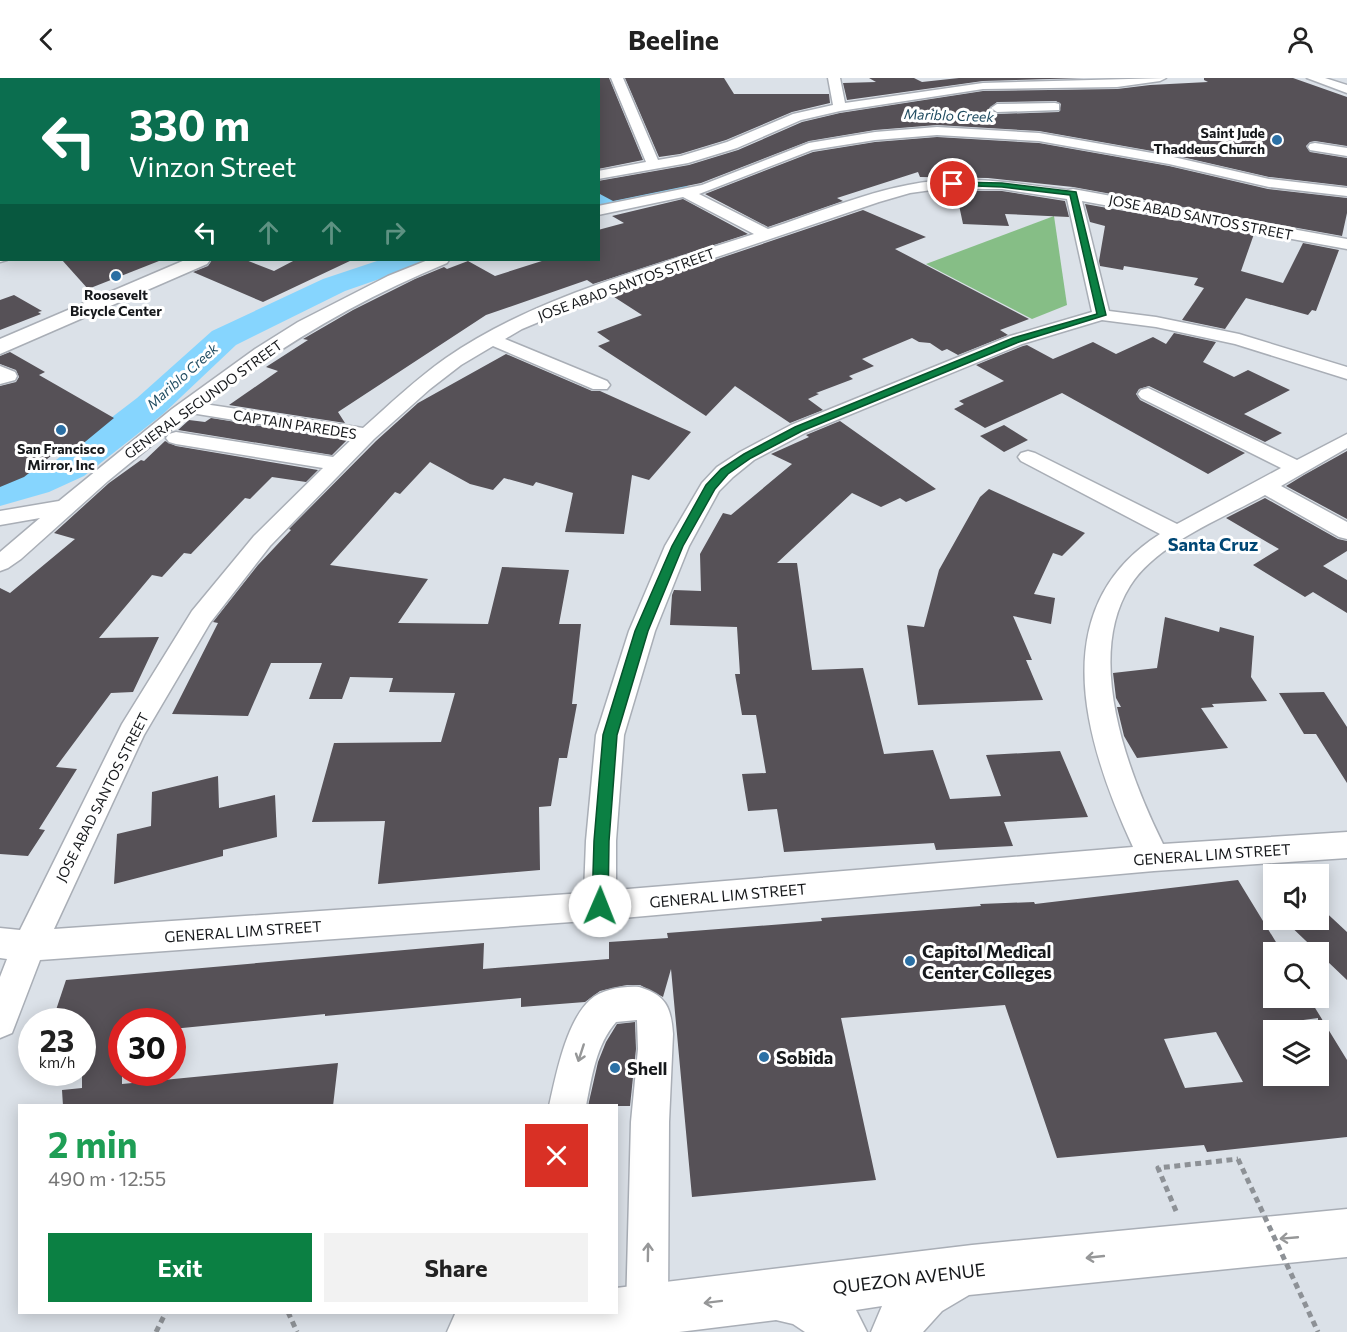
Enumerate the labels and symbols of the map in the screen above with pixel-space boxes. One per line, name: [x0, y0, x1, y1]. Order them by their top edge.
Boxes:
water label: Mariblo Creek: [904, 105, 995, 125]
place label: Saint Jude Thaddeus Church: [1153, 124, 1265, 157]
marker: Saint Jude Thaddeus Church: [1270, 133, 1284, 147]
pin: [927, 158, 978, 209]
street label: JOSE ABAD SANTOS STREET: [1107, 191, 1295, 243]
street label: JOSE ABAD SANTOS STREET: [535, 244, 717, 324]
marker: Roosevelt Bicycle Center: [109, 269, 123, 283]
place label: Roosevelt Bicycle Center: [70, 286, 162, 319]
street label: GENERAL SEGUNDO STREET: [121, 336, 285, 462]
water label: Mariblo Creek: [143, 339, 221, 412]
street label: CAPTAIN PAREDES: [232, 406, 358, 442]
marker: San Francisco Mirror, Inc: [54, 423, 68, 437]
place label: San Francisco Mirror, Inc: [17, 440, 105, 473]
district label: Santa Cruz: [1168, 533, 1258, 555]
street label: JOSE ABAD SANTOS STREET: [52, 710, 152, 884]
street label: GENERAL LIM STREET: [1133, 839, 1292, 868]
position arrow: [568, 874, 632, 938]
street label: GENERAL LIM STREET: [649, 879, 808, 911]
street label: GENERAL LIM STREET: [164, 916, 323, 945]
place label: Capitol Medical Center Colleges: [922, 940, 1052, 983]
marker: Capitol Medical Center Colleges: [903, 954, 917, 968]
speed limit sign: 30: [108, 1008, 186, 1086]
one-way arrow: [575, 1043, 586, 1062]
place label: Sobida: [776, 1046, 833, 1068]
marker: Sobida: [757, 1050, 771, 1064]
place label: Shell: [627, 1057, 668, 1079]
marker: Shell: [608, 1061, 622, 1075]
one-way arrow: [1279, 1233, 1299, 1244]
one-way arrow: [642, 1242, 654, 1262]
one-way arrow: [1085, 1252, 1105, 1263]
street label: QUEZON AVENUE: [831, 1258, 987, 1298]
one-way arrow: [704, 1297, 724, 1308]

